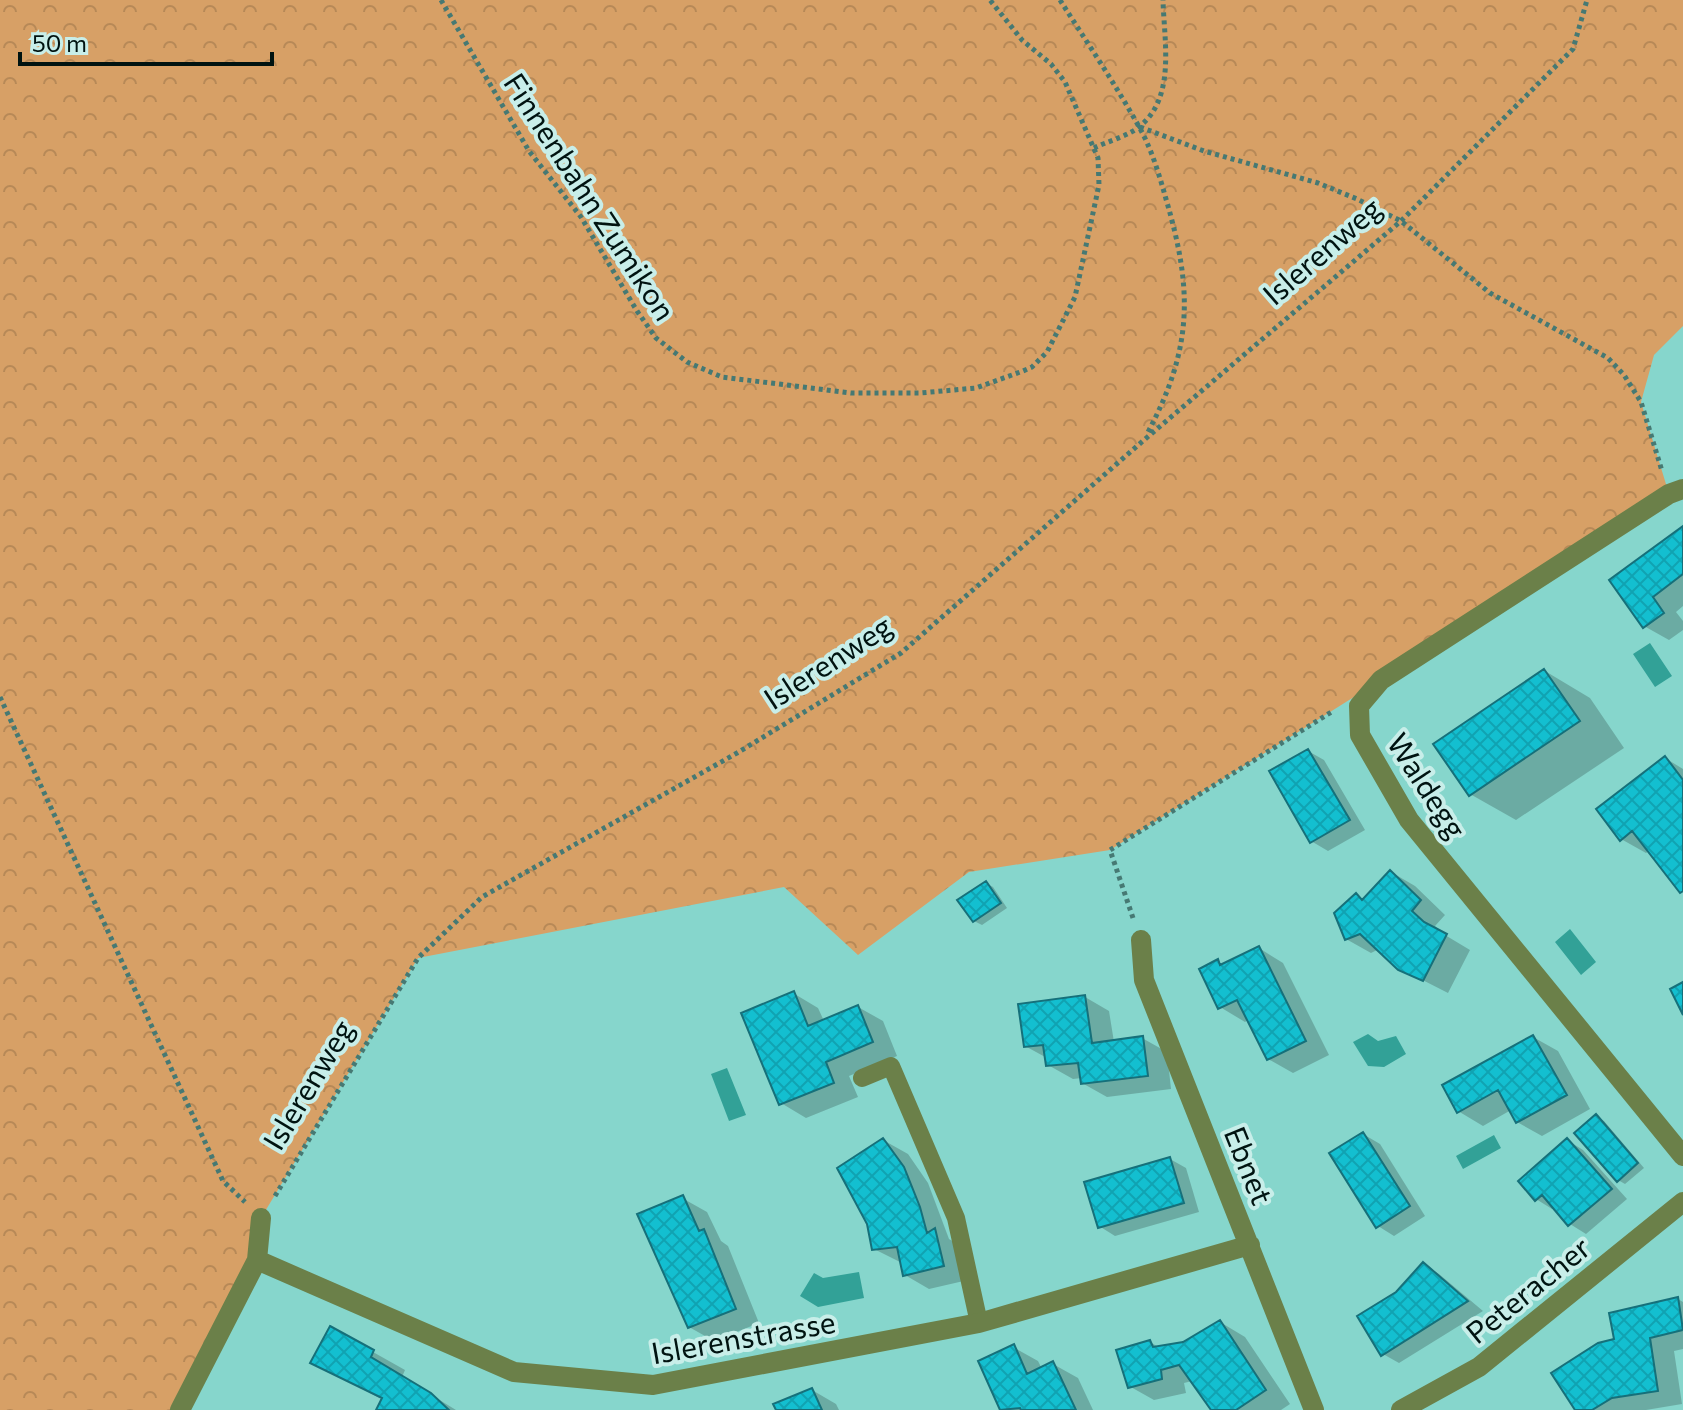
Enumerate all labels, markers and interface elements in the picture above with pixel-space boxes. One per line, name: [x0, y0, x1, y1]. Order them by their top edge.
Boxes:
scale bar: [20, 16, 272, 66]
text: 50 m: [32, 28, 87, 57]
street label: Finnenbahn Zumikon: [497, 65, 685, 327]
street label: Islerenweg: [1254, 188, 1388, 312]
street label: Islerenweg: [756, 606, 898, 716]
street label: Waldegg: [1380, 725, 1476, 845]
street label: Islerenweg: [254, 1012, 360, 1156]
street label: Ebnet: [1218, 1121, 1282, 1209]
street label: Peteracher: [1457, 1228, 1597, 1350]
street label: Islerenstrasse: [648, 1302, 838, 1370]

